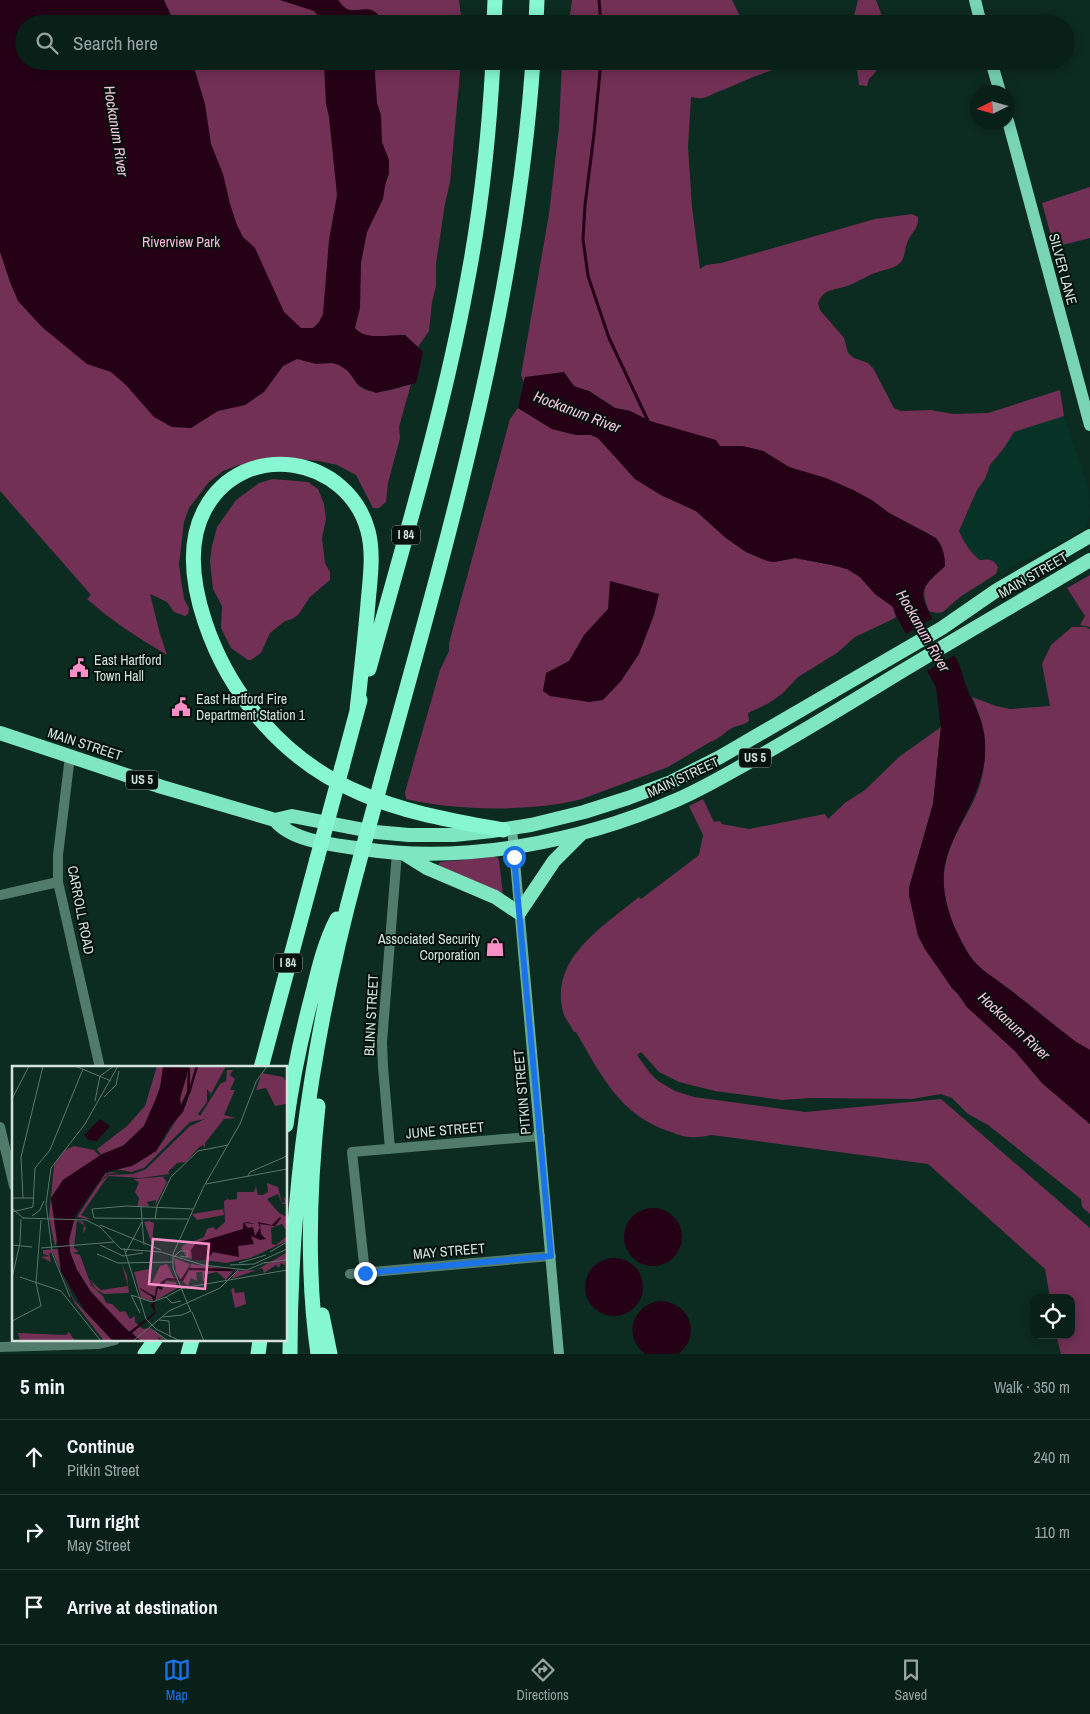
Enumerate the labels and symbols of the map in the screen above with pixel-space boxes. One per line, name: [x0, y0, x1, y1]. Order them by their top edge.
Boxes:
water label: Hockanum River: [99, 84, 134, 179]
north arrow: [970, 85, 1015, 130]
street label: SILVER LANE: [1045, 231, 1081, 307]
park label: Riverview Park: [142, 233, 220, 251]
water label: Hockanum River: [531, 385, 625, 438]
road number: I 84: [392, 526, 420, 544]
street label: MAIN STREET: [995, 548, 1071, 602]
water label: Hockanum River: [891, 586, 956, 676]
place label: East Hartford Town Hall: [94, 651, 162, 685]
public building icon: East Hartford Town Hall: [68, 657, 90, 679]
place label: East Hartford Fire Department Station 1: [196, 690, 306, 724]
public building icon: East Hartford Fire Department Station 1: [170, 696, 192, 718]
street label: MAIN STREET: [46, 724, 124, 764]
road number: US 5: [739, 748, 771, 768]
street label: MAIN STREET: [644, 753, 722, 801]
road number: US 5: [126, 770, 158, 790]
route start: [503, 846, 526, 869]
street label: CARROLL ROAD: [64, 864, 98, 956]
place label: Associated Security Corporation: [377, 930, 480, 964]
shop icon: Associated Security Corporation: [484, 936, 506, 958]
road number: I 84: [274, 954, 302, 972]
street label: BLINN STREET: [360, 973, 382, 1057]
water label: Hockanum River: [974, 987, 1056, 1065]
street label: PITKIN STREET: [509, 1049, 535, 1135]
inset map: [12, 1066, 288, 1342]
street label: JUNE STREET: [405, 1118, 485, 1142]
street label: MAY STREET: [412, 1239, 486, 1263]
route end: [354, 1262, 377, 1285]

